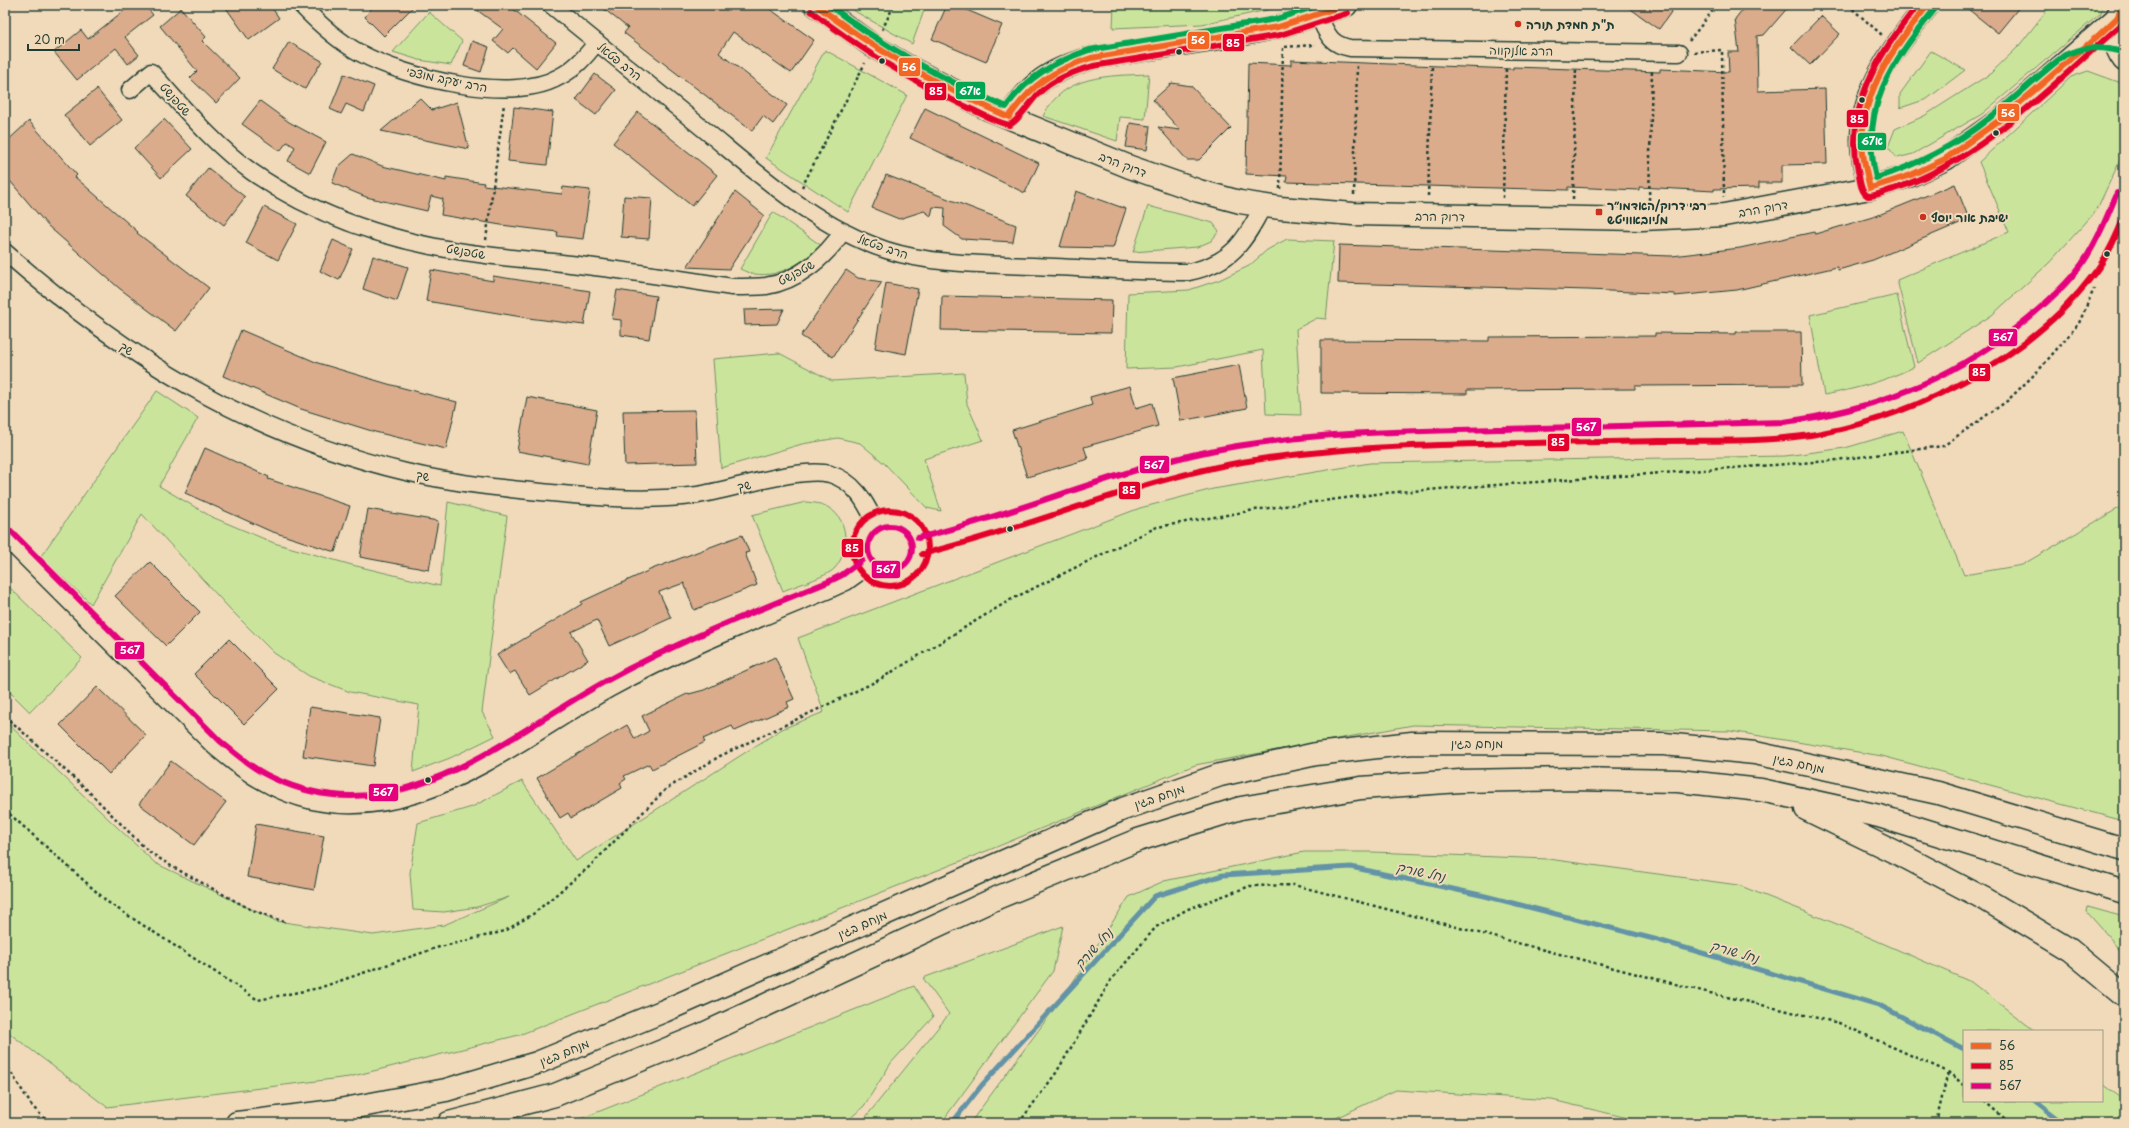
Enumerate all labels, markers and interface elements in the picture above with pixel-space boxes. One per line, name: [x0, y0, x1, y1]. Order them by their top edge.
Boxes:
place label: ת"ת חמדת תורה: [1526, 15, 1615, 33]
marker: ת"ת חמדת תורה: [1513, 19, 1523, 29]
scale bar: [28, 26, 79, 52]
text: 20 m: [34, 30, 65, 48]
line badge: 56: [1187, 31, 1210, 50]
text: 56: [1191, 31, 1206, 48]
line badge: 85: [1222, 33, 1245, 52]
text: 85: [1226, 34, 1240, 51]
street label: הרב פטאל: [594, 37, 646, 85]
street label: הרב אלנקווה: [1489, 40, 1553, 60]
unlabelled marker: [1174, 47, 1184, 57]
unlabelled marker: [877, 56, 887, 66]
line badge: 56: [898, 57, 921, 77]
text: 56: [902, 58, 917, 75]
street label: הרב יעקב מוצפי: [405, 62, 489, 96]
street label: שטפנשט: [156, 78, 196, 120]
line badge: 67א: [955, 81, 986, 100]
line badge: 85: [924, 82, 947, 101]
text: 85: [929, 82, 943, 99]
text: 67א: [959, 82, 981, 99]
unlabelled marker: [1857, 95, 1867, 105]
line badge: 56: [1997, 103, 2020, 122]
text: 56: [2001, 104, 2016, 121]
line badge: 85: [1846, 109, 1869, 128]
text: 85: [1850, 110, 1864, 127]
unlabelled marker: [1991, 128, 2001, 138]
line badge: 67א: [1857, 132, 1887, 151]
text: 67א: [1861, 132, 1883, 149]
street label: דרוק הרב: [1096, 147, 1150, 181]
street label: דרוק הרב: [1737, 195, 1789, 221]
place label: רבי דרוק/האדמו״ר מליובאוויטש: [1607, 196, 1707, 228]
street label: דרוק הרב: [1415, 207, 1465, 225]
marker: רבי דרוק/האדמו״ר מליובאוויטש: [1594, 207, 1604, 217]
place label: ישיבת אור יוסף: [1931, 208, 2008, 226]
marker: ישיבת אור יוסף: [1918, 212, 1928, 222]
street label: הרב פטאל: [855, 229, 911, 263]
street label: שטפנשט: [445, 239, 488, 263]
unlabelled marker: [2102, 249, 2112, 259]
street label: שטפנשט: [774, 254, 818, 289]
line badge: 567: [1988, 328, 2018, 347]
text: 567: [1993, 328, 2014, 345]
street label: שך: [116, 337, 138, 359]
line badge: 85: [1968, 363, 1991, 382]
text: 85: [1972, 363, 1986, 380]
line badge: 567: [1571, 417, 1602, 437]
text: 567: [1576, 418, 1597, 435]
line badge: 85: [1547, 433, 1570, 452]
text: 85: [1551, 433, 1565, 450]
line badge: 567: [1139, 455, 1170, 474]
text: 567: [1144, 456, 1165, 473]
street label: שך: [415, 465, 431, 485]
street label: שך: [735, 475, 753, 495]
line badge: 85: [1118, 481, 1141, 500]
text: 85: [1122, 481, 1136, 498]
unlabelled marker: [1005, 524, 1015, 534]
line badge: 85: [841, 538, 864, 558]
text: 85: [845, 539, 859, 556]
line badge: 567: [871, 560, 901, 579]
text: 567: [876, 560, 897, 577]
line badge: 567: [114, 641, 145, 660]
text: 567: [120, 641, 141, 658]
street label: מנחם בגין: [1451, 734, 1503, 752]
street label: מנחם בגין: [1772, 749, 1826, 777]
unlabelled marker: [423, 775, 433, 785]
street label: מנחם בגין: [1131, 779, 1187, 813]
line badge: 567: [368, 783, 399, 802]
text: 567: [373, 783, 394, 800]
water label: נחל שורק: [1395, 857, 1448, 886]
street label: מנחם בגין: [834, 905, 890, 943]
water label: נחל שורק: [1069, 923, 1117, 973]
water label: נחל שורק: [1709, 935, 1762, 967]
legend: [1963, 1030, 2103, 1102]
street label: מנחם בגין: [536, 1034, 592, 1070]
text: 56: [1999, 1036, 2015, 1054]
text: 85: [1999, 1056, 2014, 1074]
text: 567: [1999, 1076, 2022, 1094]

